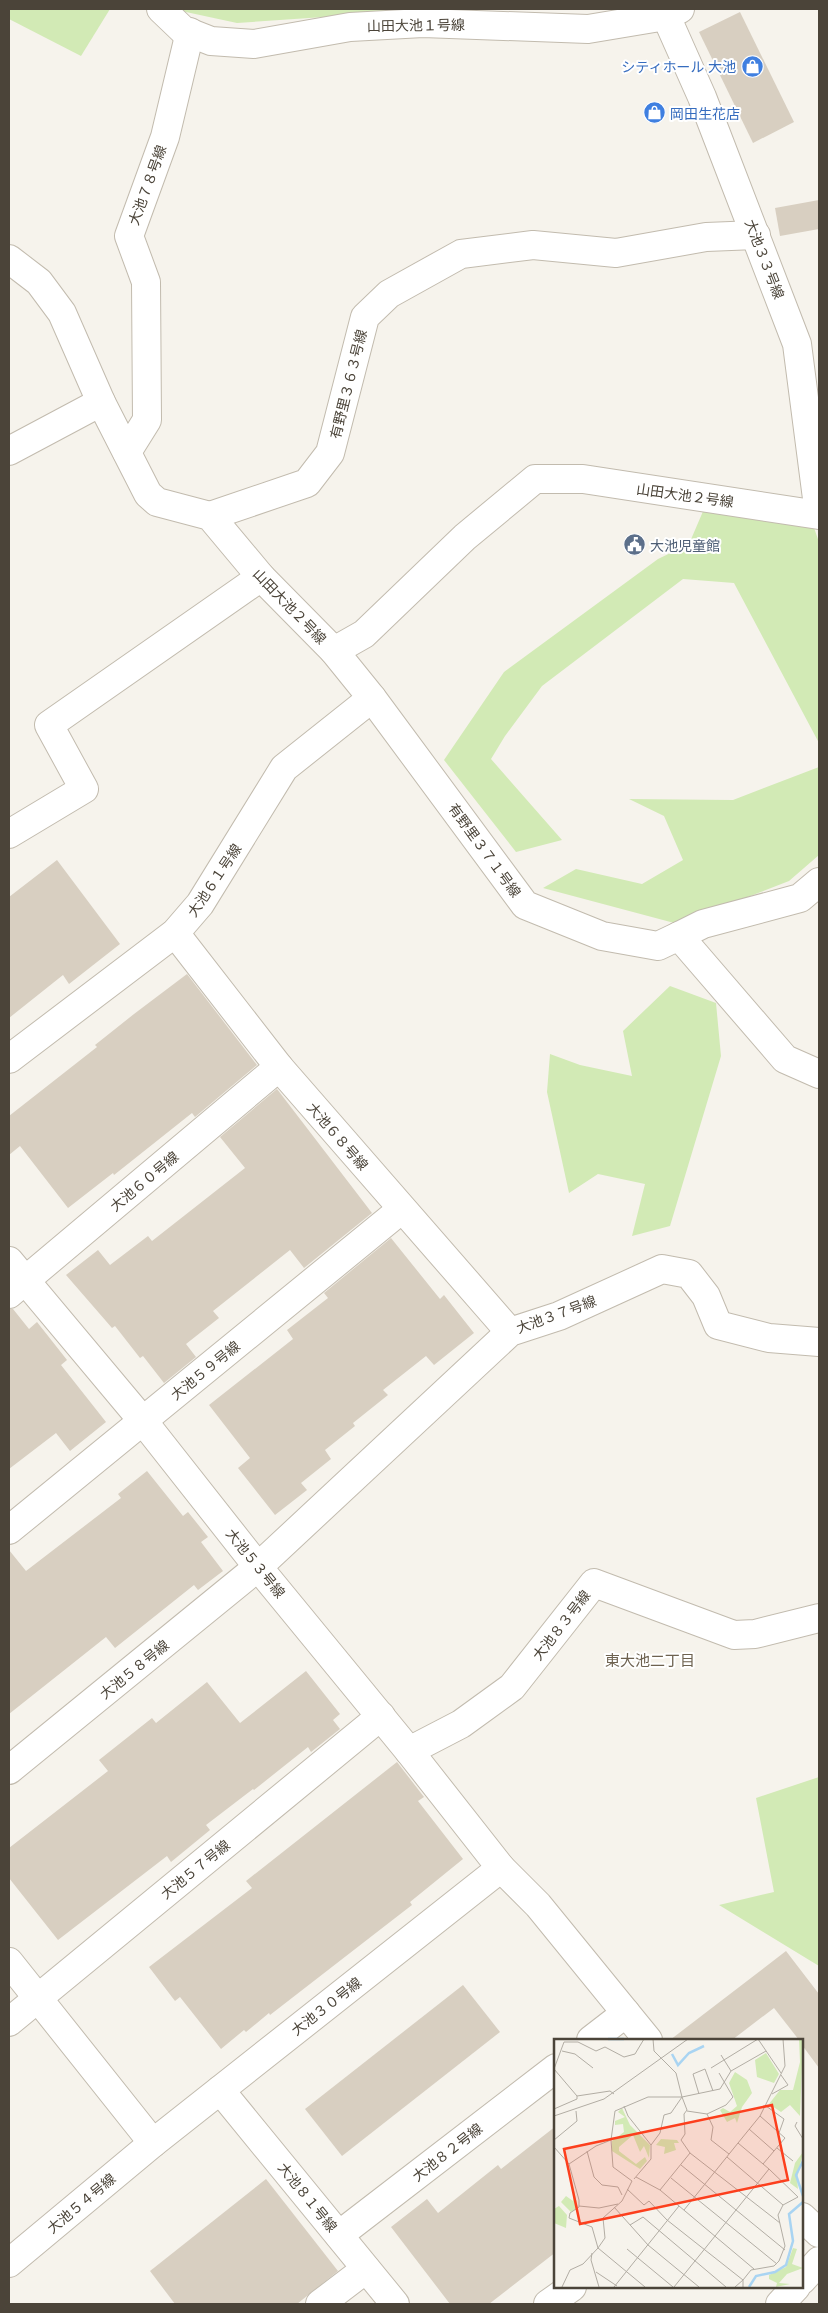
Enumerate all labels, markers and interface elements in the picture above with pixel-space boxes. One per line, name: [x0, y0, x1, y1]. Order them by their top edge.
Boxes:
street label: 山田大池１号線: [367, 16, 465, 34]
shop icon: シティホール 大池: [740, 54, 764, 78]
place label: シティホール 大池: [621, 58, 736, 75]
shop icon: 岡田生花店: [642, 101, 666, 125]
place label: 岡田生花店: [670, 105, 740, 122]
street label: 大池７８号線: [125, 143, 169, 227]
street label: 大池３３号線: [742, 217, 788, 301]
street label: 有野里３６３号線: [326, 328, 370, 440]
street label: 山田大池２号線: [635, 480, 735, 510]
public building icon: 大池児童館: [622, 533, 646, 557]
place label: 大池児童館: [650, 537, 720, 554]
street label: 山田大池２号線: [250, 565, 330, 647]
street label: 有野里３７１号線: [445, 800, 525, 900]
street label: 大池６１号線: [183, 840, 245, 920]
street label: 大池６８号線: [304, 1099, 372, 1173]
street label: 大池６０号線: [106, 1147, 182, 1215]
street label: 大池３７号線: [514, 1292, 598, 1336]
street label: 大池５９号線: [167, 1337, 243, 1403]
street label: 大池５３号線: [223, 1525, 289, 1601]
street label: 大池８３号線: [528, 1587, 594, 1663]
street label: 大池５８号線: [96, 1636, 172, 1702]
district label: 東大池二丁目: [605, 1651, 695, 1669]
street label: 大池５７号線: [157, 1836, 233, 1902]
street label: 大池３０号線: [288, 1973, 364, 2039]
inset map: [554, 2039, 803, 2288]
street label: 大池８２号線: [409, 2119, 485, 2185]
street label: 大池８１号線: [275, 2159, 341, 2235]
street label: 大池５４号線: [43, 2169, 119, 2237]

